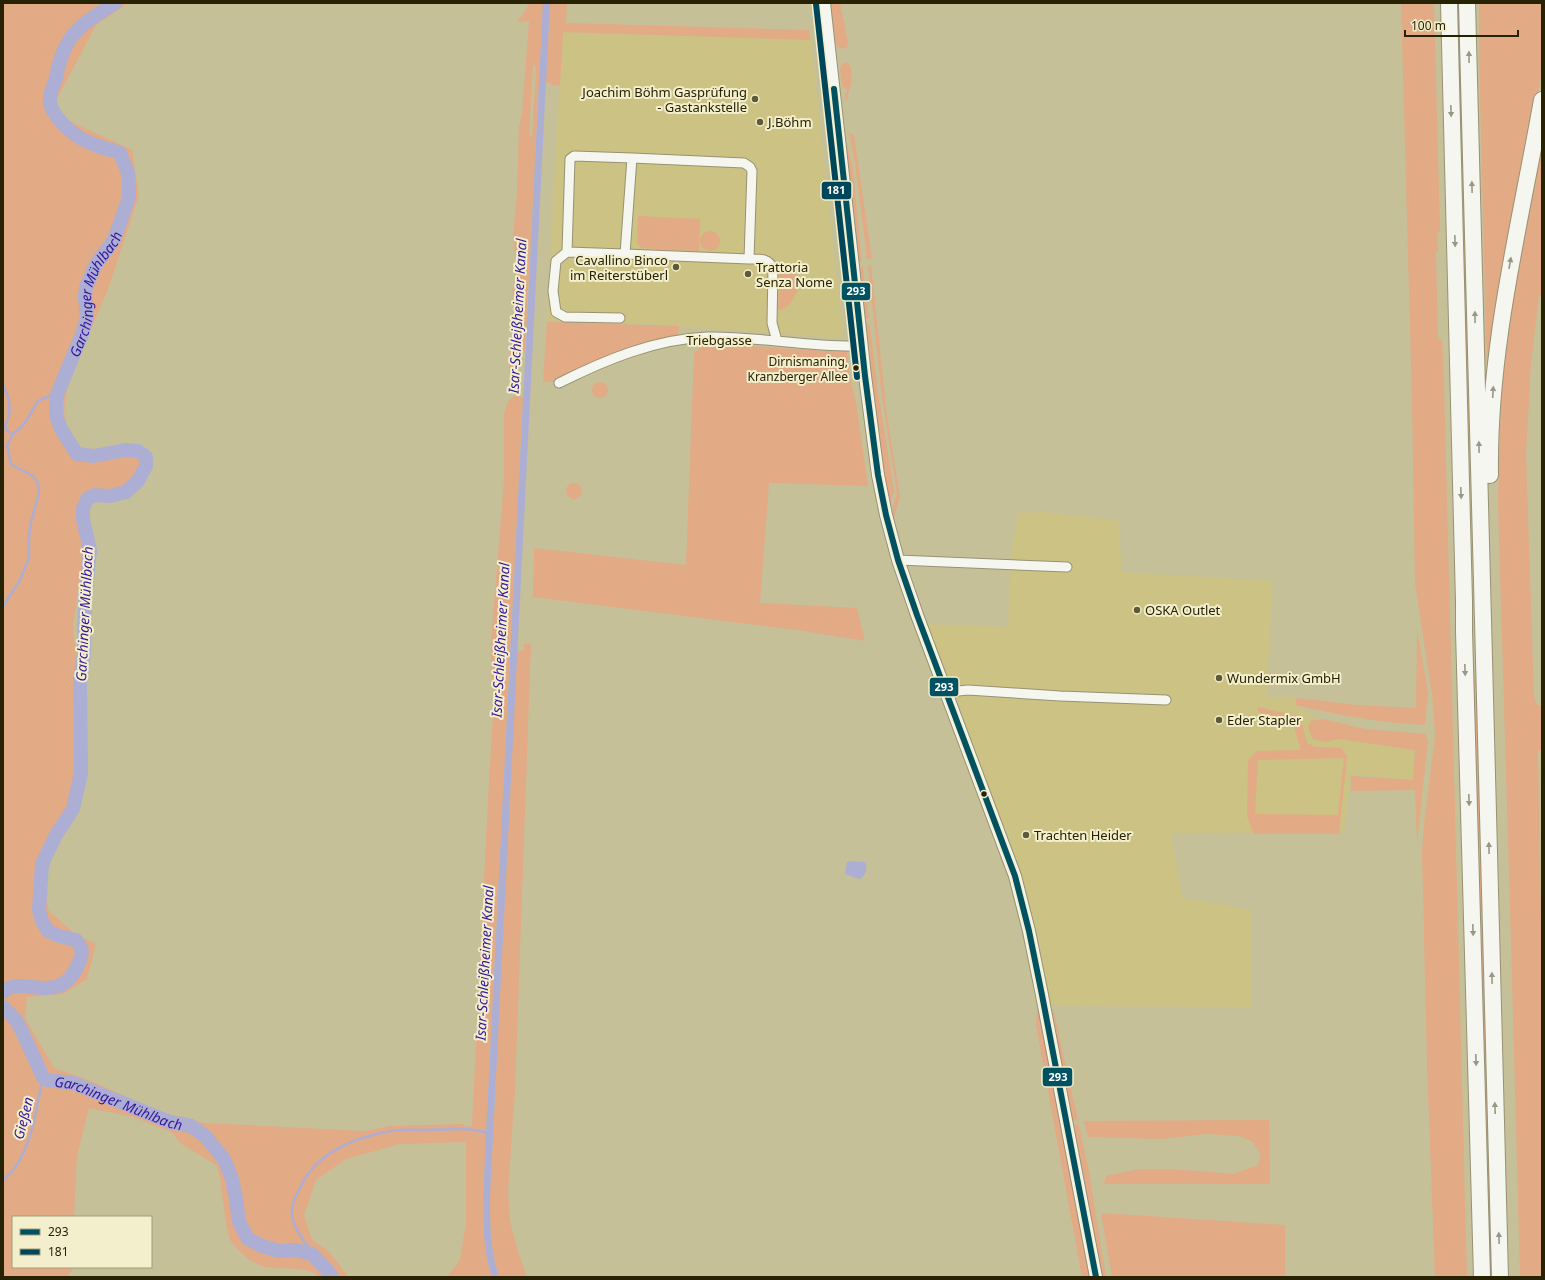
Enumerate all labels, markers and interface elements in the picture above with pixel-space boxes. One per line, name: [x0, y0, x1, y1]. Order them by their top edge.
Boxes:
scale bar: [1405, 12, 1518, 38]
text: 100 m: [1411, 17, 1446, 34]
one-way arrow: [1466, 50, 1472, 63]
place label: Joachim Böhm Gasprüfung - Gastankstelle: [580, 83, 747, 116]
marker: Joachim Böhm Gasprüfung - Gastankstelle: [750, 94, 760, 104]
one-way arrow: [1448, 105, 1455, 117]
place label: J.Böhm: [766, 113, 812, 131]
marker: J.Böhm: [755, 117, 765, 127]
one-way arrow: [1469, 180, 1475, 193]
line badge: 181: [821, 181, 852, 200]
text: 181: [827, 182, 845, 197]
water label: Garchinger Mühlbach: [64, 229, 126, 360]
one-way arrow: [1452, 235, 1458, 248]
water label: Isar-Schleißheimer Kanal: [503, 238, 531, 395]
place label: Cavallino Binco im Reiterstüberl: [570, 251, 668, 284]
one-way arrow: [1508, 257, 1514, 269]
place label: Trattoria Senza Nome: [756, 258, 833, 291]
marker: Cavallino Binco im Reiterstüberl: [671, 262, 681, 272]
marker: Trattoria Senza Nome: [743, 269, 753, 279]
line badge: 293: [841, 282, 871, 301]
text: 293: [847, 283, 865, 298]
one-way arrow: [1472, 310, 1478, 323]
street label: Triebgasse: [686, 331, 752, 349]
place label: Dirnismaning, Kranzberger Allee: [747, 353, 848, 385]
marker: Dirnismaning, Kranzberger Allee: [851, 363, 861, 373]
one-way arrow: [1490, 386, 1497, 398]
one-way arrow: [1475, 441, 1482, 453]
one-way arrow: [1458, 487, 1465, 499]
water label: Garchinger Mühlbach: [71, 546, 97, 682]
water label: Isar-Schleißheimer Kanal: [486, 562, 514, 719]
place label: OSKA Outlet: [1145, 601, 1221, 619]
marker: OSKA Outlet: [1132, 605, 1142, 615]
one-way arrow: [1462, 664, 1468, 677]
place label: Wundermix GmbH: [1227, 669, 1341, 687]
marker: Wundermix GmbH: [1214, 673, 1224, 683]
line badge: 293: [929, 677, 959, 697]
text: 293: [935, 679, 953, 694]
place label: Eder Stapler: [1227, 711, 1302, 729]
marker: Eder Stapler: [1214, 715, 1224, 725]
unlabelled marker: [979, 789, 989, 799]
one-way arrow: [1466, 794, 1472, 807]
place label: Trachten Heider: [1034, 826, 1132, 844]
marker: Trachten Heider: [1021, 830, 1031, 840]
one-way arrow: [1486, 841, 1492, 854]
water label: Isar-Schleißheimer Kanal: [470, 885, 498, 1042]
one-way arrow: [1470, 924, 1476, 937]
one-way arrow: [1489, 971, 1495, 984]
one-way arrow: [1473, 1054, 1480, 1066]
line badge: 293: [1042, 1067, 1073, 1087]
text: 293: [1049, 1069, 1067, 1084]
water label: Garchinger Mühlbach: [54, 1071, 184, 1134]
water label: Gießen: [9, 1095, 37, 1141]
one-way arrow: [1492, 1101, 1498, 1114]
legend: [12, 1216, 152, 1268]
text: 293: [48, 1223, 69, 1240]
one-way arrow: [1496, 1231, 1502, 1244]
text: 181: [48, 1243, 69, 1260]

